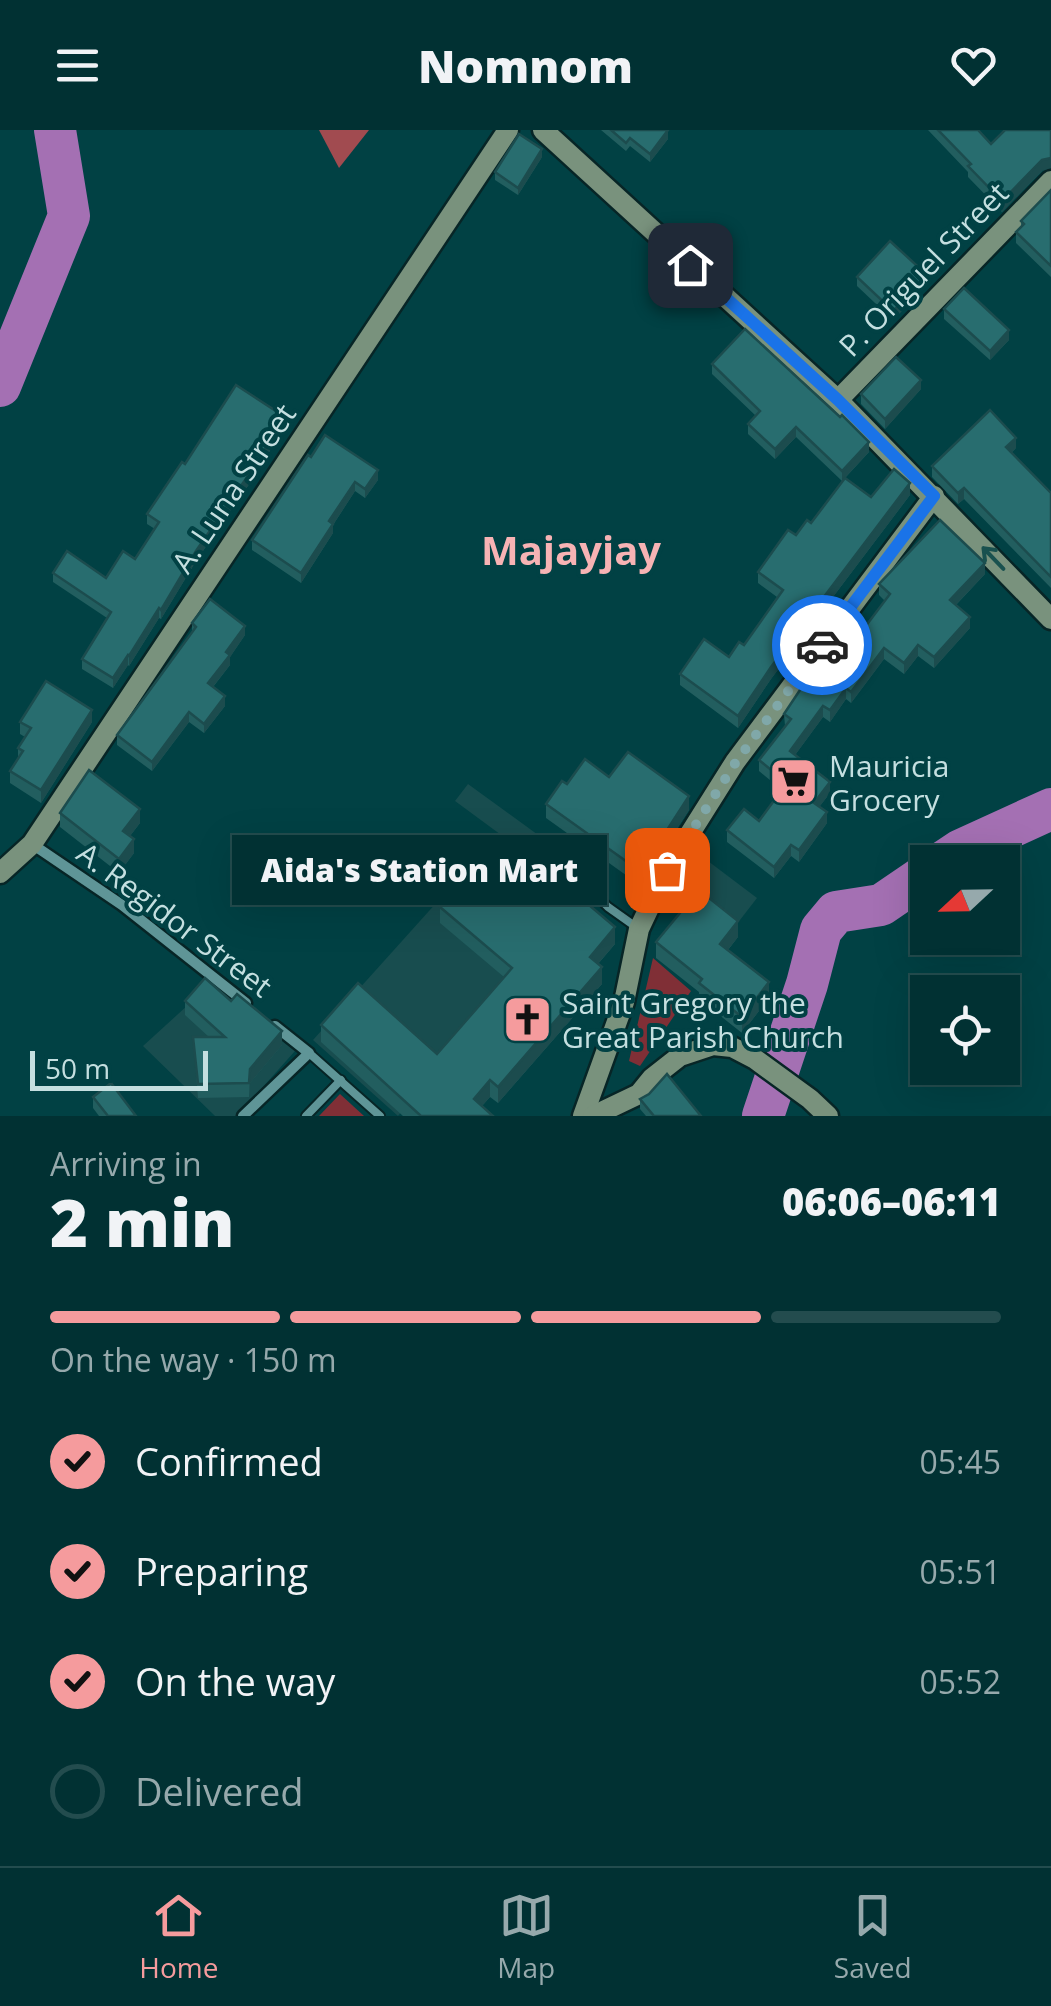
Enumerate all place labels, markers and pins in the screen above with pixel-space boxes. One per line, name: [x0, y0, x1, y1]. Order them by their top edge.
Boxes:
pin: [648, 223, 733, 308]
place label: Mauricia Grocery: [829, 745, 950, 820]
supermarket icon: Mauricia Grocery: [768, 756, 820, 808]
pin: [625, 828, 710, 913]
callout: Aida's Station Mart: [232, 835, 607, 905]
place label: Saint Gregory the Great Parish Church: [562, 982, 844, 1057]
church icon: Saint Gregory the Great Parish Church: [501, 993, 553, 1045]

